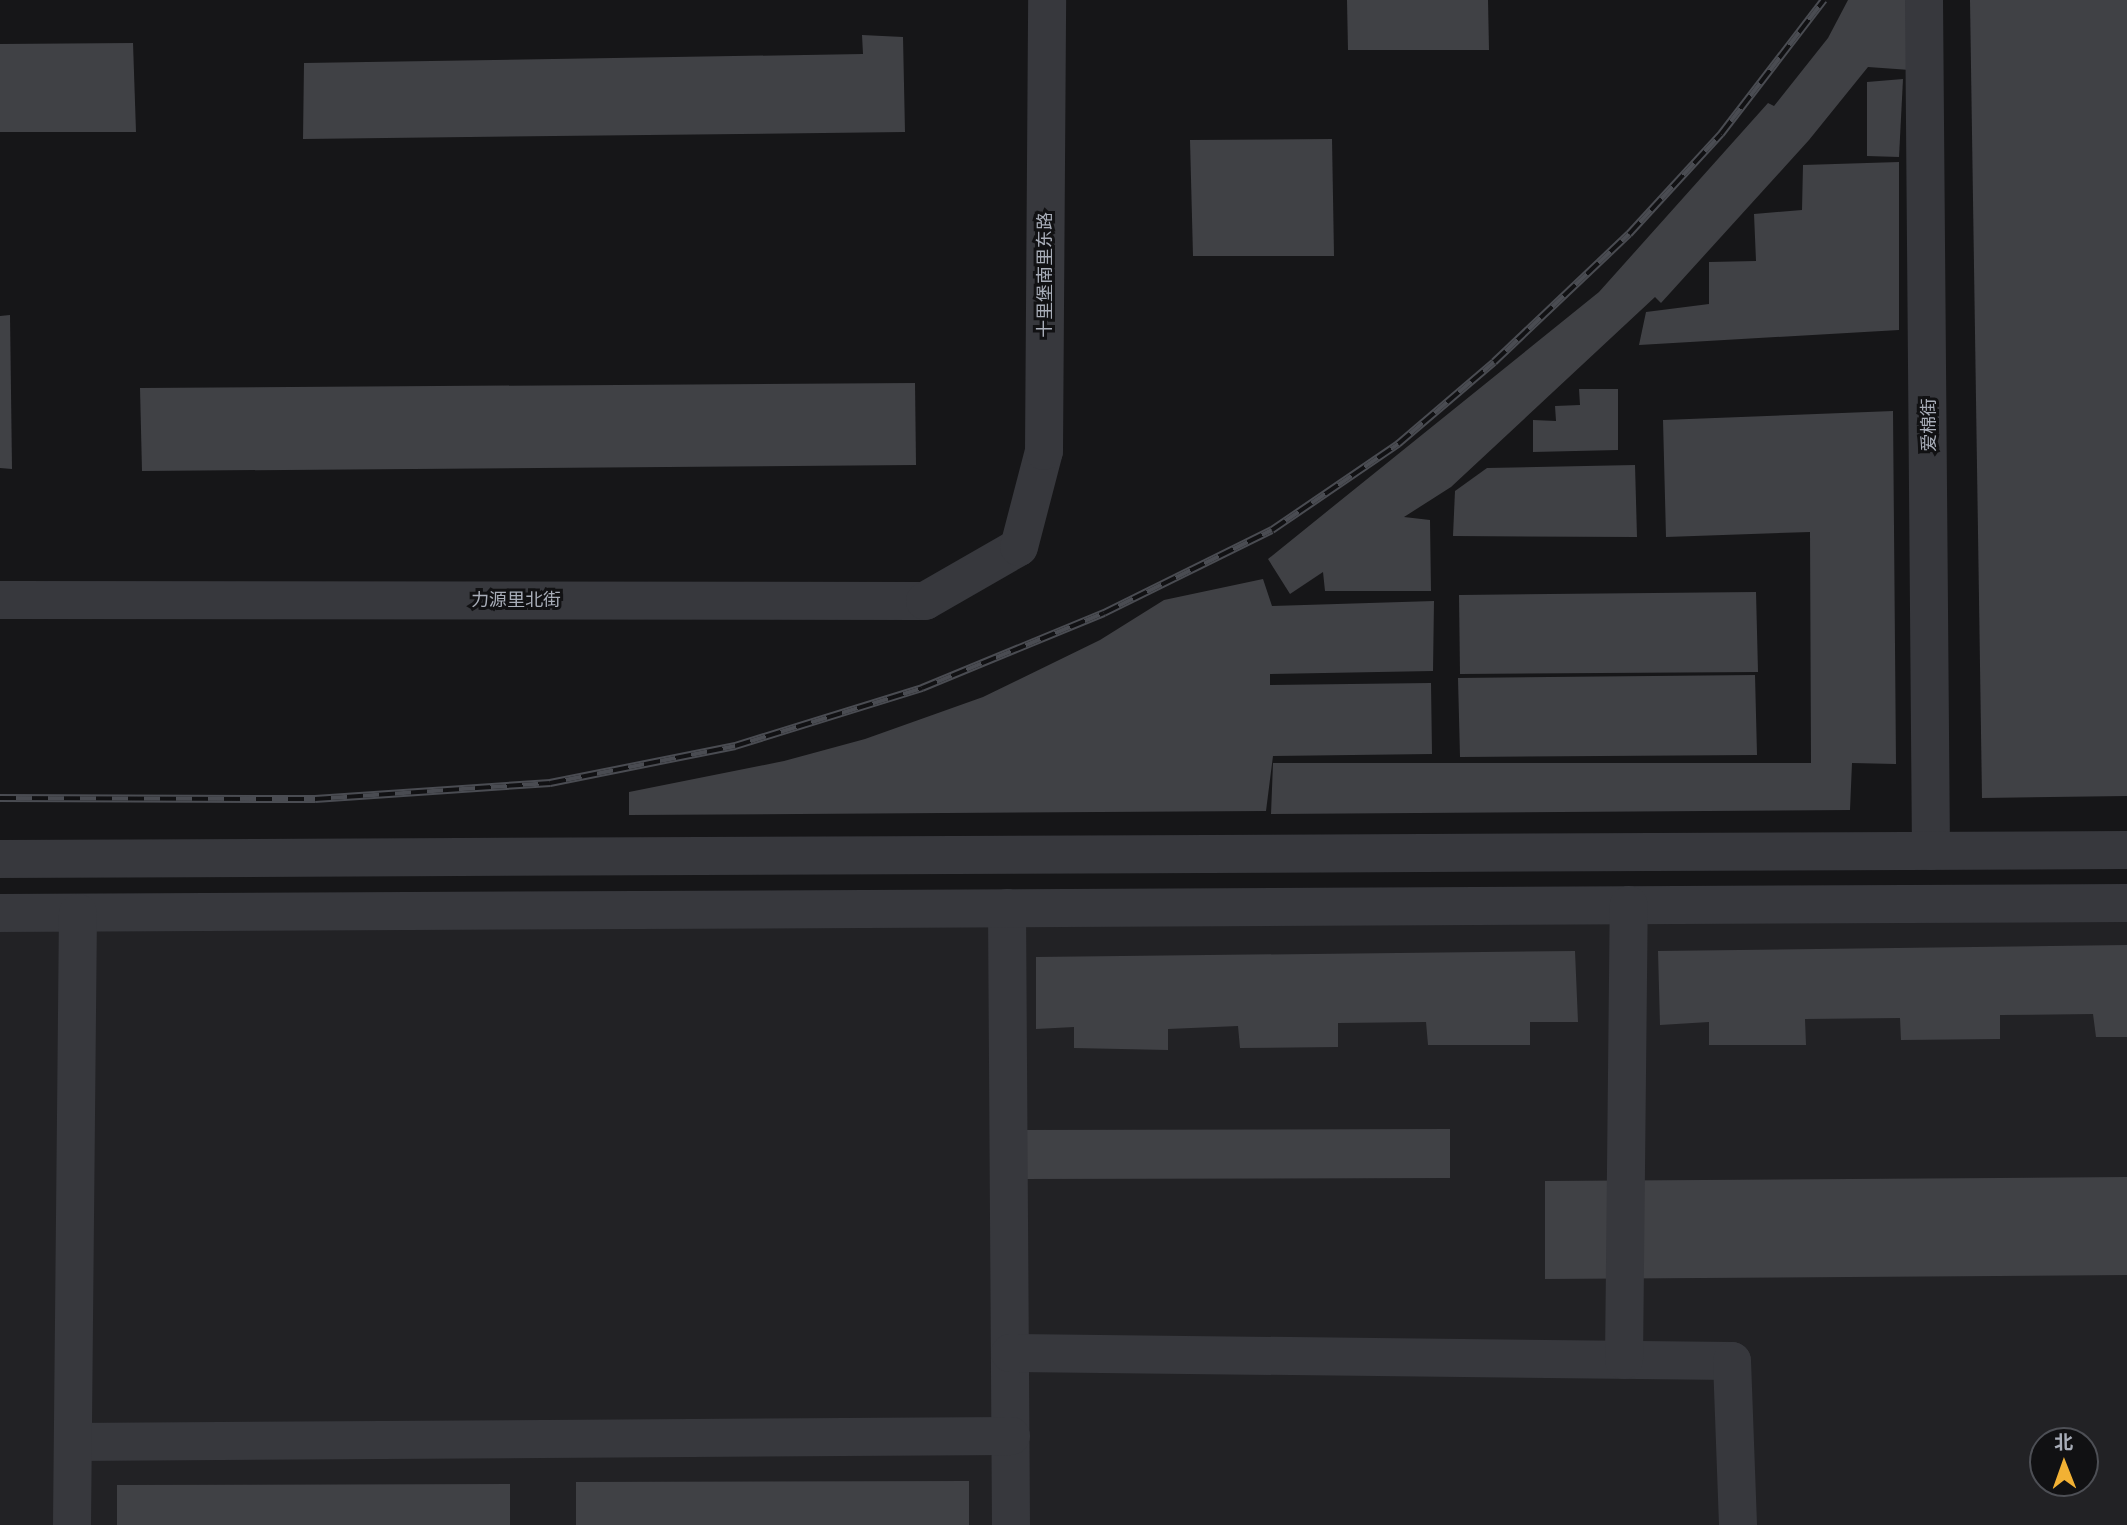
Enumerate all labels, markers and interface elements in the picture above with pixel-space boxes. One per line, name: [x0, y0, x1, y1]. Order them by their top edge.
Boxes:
street label: 十里堡南里东路: [1034, 212, 1056, 338]
street label: 爱棉街: [1918, 398, 1940, 452]
street label: 力源里北街: [471, 589, 561, 611]
north arrow: [2029, 1427, 2099, 1497]
text: 北: [2054, 1431, 2073, 1454]

